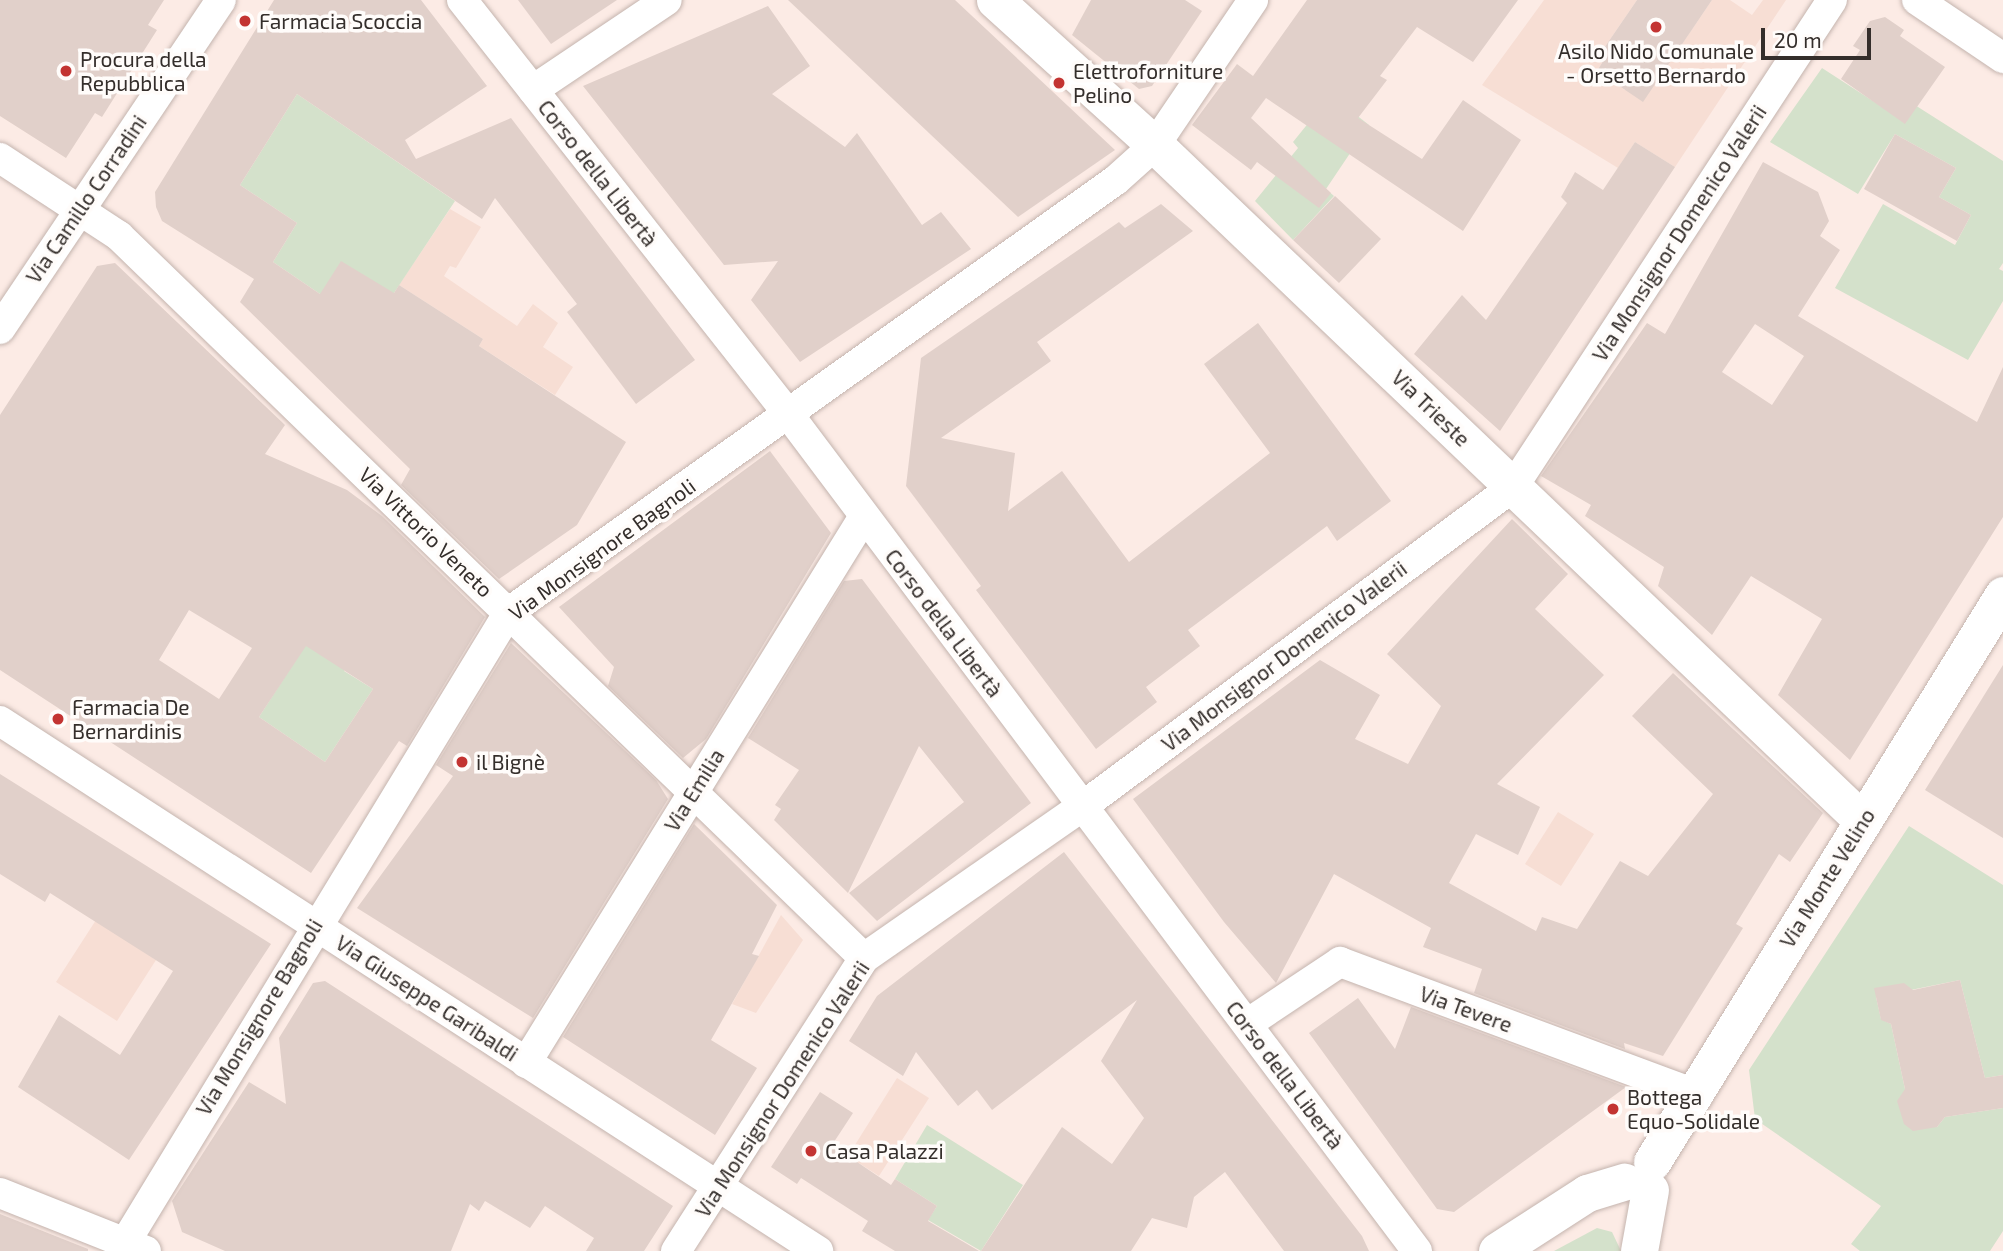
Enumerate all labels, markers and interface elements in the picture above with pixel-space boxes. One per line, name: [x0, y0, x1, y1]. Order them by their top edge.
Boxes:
place label: Farmacia Scoccia: [259, 8, 422, 34]
marker: Farmacia Scoccia: [237, 13, 253, 29]
scale bar: [1765, 14, 1875, 58]
marker: Asilo Nido Comunale - Orsetto Bernardo: [1648, 19, 1664, 35]
text: 20 m: [1774, 27, 1822, 52]
place label: Asilo Nido Comunale - Orsetto Bernardo: [1558, 38, 1754, 88]
place label: Procura della Repubblica: [80, 46, 207, 96]
place label: Elettroforniture Pelino: [1073, 58, 1223, 108]
marker: Procura della Repubblica: [58, 63, 74, 79]
marker: Elettroforniture Pelino: [1051, 75, 1067, 91]
street label: Corso della Libertà: [533, 95, 663, 251]
street label: Via Monsignor Domenico Valerii: [1586, 100, 1772, 366]
street label: Via Camillo Corradini: [20, 110, 152, 288]
street label: Via Trieste: [1387, 364, 1475, 452]
street label: Via Vittorio Veneto: [354, 461, 498, 603]
street label: Via Monsignore Bagnoli: [504, 473, 700, 625]
street label: Corso della Libertà: [880, 544, 1008, 702]
street label: Via Monsignor Domenico Valerii: [1156, 555, 1412, 757]
place label: Farmacia De Bernardinis: [72, 694, 190, 744]
marker: Farmacia De Bernardinis: [50, 711, 66, 727]
street label: Via Emilia: [659, 744, 729, 836]
place label: il Bignè: [476, 749, 546, 775]
marker: il Bignè: [454, 754, 470, 770]
street label: Via Monte Velino: [1774, 804, 1880, 952]
street label: Via Monsignore Bagnoli: [190, 914, 328, 1120]
street label: Via Giuseppe Garibaldi: [331, 930, 523, 1066]
street label: Via Monsignor Domenico Valerii: [689, 956, 875, 1222]
street label: Via Tevere: [1416, 981, 1516, 1037]
street label: Corso della Libertà: [1221, 996, 1349, 1154]
place label: Bottega Equo-Solidale: [1627, 1084, 1760, 1134]
marker: Bottega Equo-Solidale: [1605, 1101, 1621, 1117]
place label: Casa Palazzi: [825, 1138, 944, 1164]
marker: Casa Palazzi: [803, 1143, 819, 1159]

